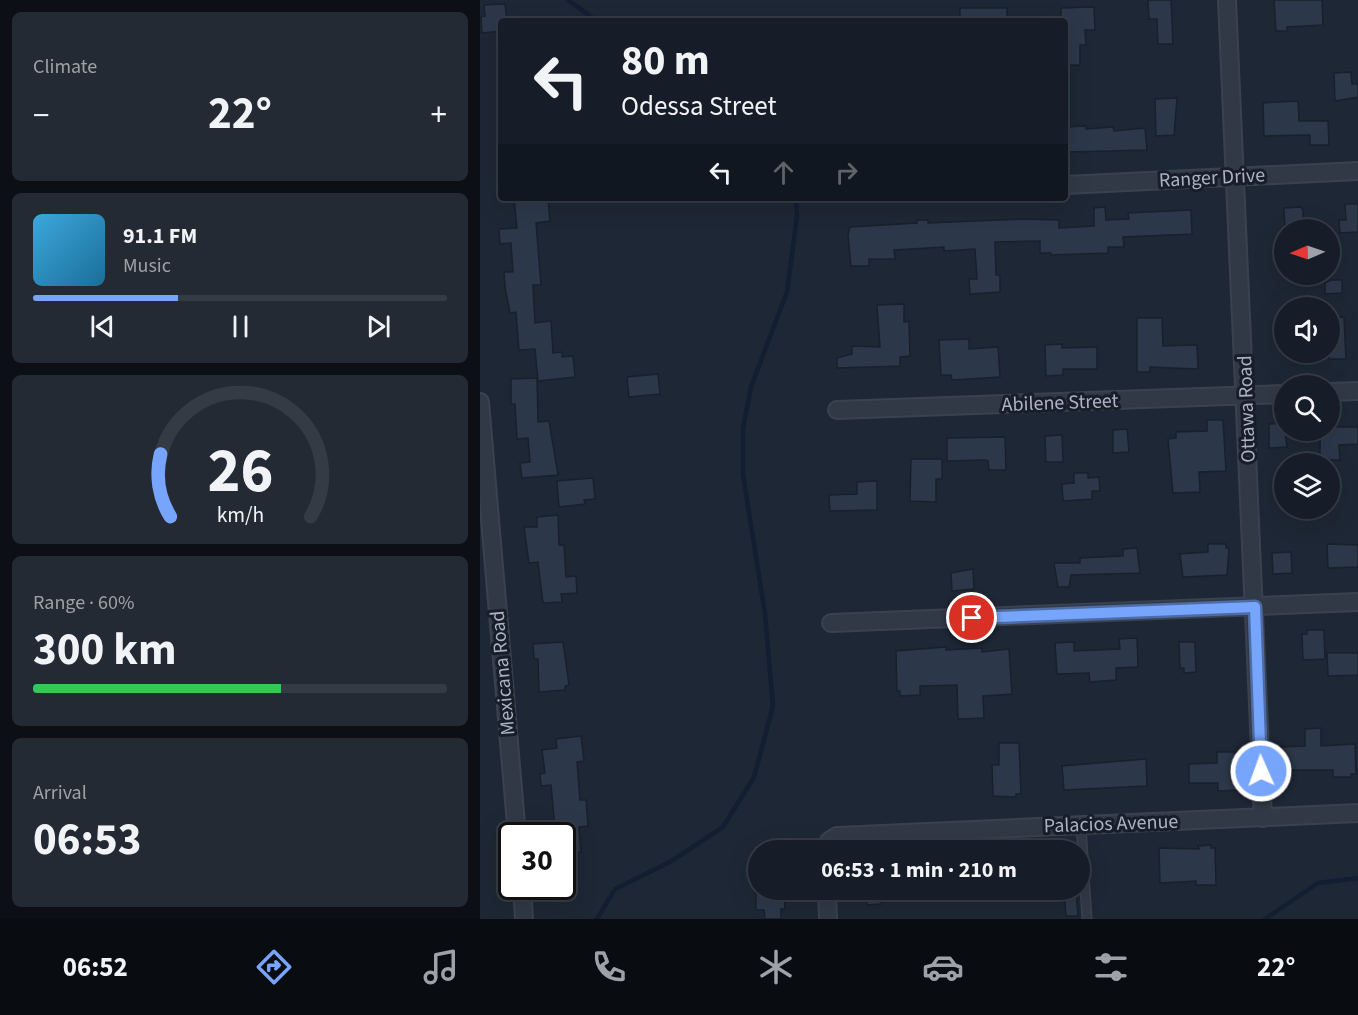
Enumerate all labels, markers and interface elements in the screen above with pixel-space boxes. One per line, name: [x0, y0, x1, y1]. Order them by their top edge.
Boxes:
text: 80 m: [621, 31, 710, 91]
icon: left: [522, 42, 600, 120]
text: Climate: [33, 53, 97, 81]
text: 22°: [208, 82, 272, 146]
text: Odessa Street: [621, 87, 777, 126]
text: −: [33, 92, 49, 139]
text: +: [431, 92, 447, 139]
icon: left: [704, 156, 737, 189]
icon: ahead: [767, 156, 800, 189]
icon: right: [830, 156, 863, 189]
street label: Ranger Drive: [1158, 161, 1266, 195]
north arrow: [1274, 219, 1340, 285]
map controls: [1274, 219, 1340, 519]
text: 91.1 FM: [123, 220, 197, 252]
text: Music: [123, 252, 171, 280]
button: sound: [1274, 297, 1340, 363]
icon: previous: [86, 310, 119, 343]
icon: pause: [224, 310, 257, 343]
icon: next: [362, 310, 395, 343]
street label: Ottawa Road: [1231, 355, 1263, 463]
button: search: [1274, 375, 1340, 441]
street label: Abilene Street: [1001, 387, 1119, 419]
text: 26: [207, 427, 273, 516]
button: layers: [1274, 453, 1340, 519]
text: km/h: [216, 500, 264, 531]
text: Range · 60%: [33, 589, 134, 617]
pin: [946, 592, 997, 643]
icon: arrive: [955, 601, 988, 634]
street label: Mexicana Road: [484, 609, 522, 737]
text: 300 km: [33, 618, 177, 682]
position arrow: [1229, 739, 1293, 803]
text: Arrival: [33, 779, 87, 807]
text: 06:53: [33, 808, 142, 872]
street label: Palacios Avenue: [1043, 808, 1179, 840]
speed limit sign: 30: [498, 822, 576, 900]
text: 06:53 · 1 min · 210 m: [821, 854, 1017, 886]
icon: directions: [253, 946, 295, 988]
icon: music: [420, 946, 462, 988]
icon: phone: [588, 946, 630, 988]
icon: climate: [755, 946, 797, 988]
icon: car: [922, 946, 964, 988]
icon: filters: [1090, 946, 1132, 988]
text: 06:52: [63, 948, 128, 987]
text: 22°: [1257, 948, 1295, 987]

